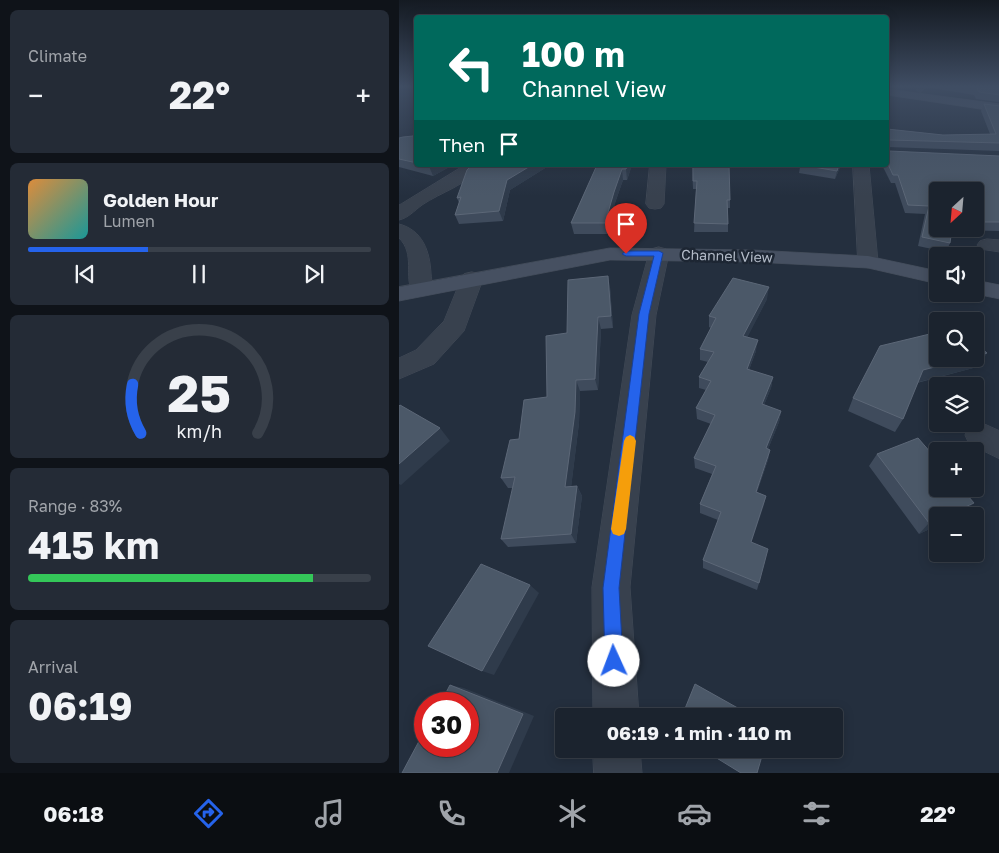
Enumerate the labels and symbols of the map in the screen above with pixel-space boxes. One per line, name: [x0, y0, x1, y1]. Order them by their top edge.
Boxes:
north arrow: [929, 182, 984, 238]
pin: [605, 203, 647, 254]
street label: Channel View: [681, 245, 773, 266]
position arrow: [587, 634, 639, 686]
speed limit sign: 30: [414, 692, 479, 757]

